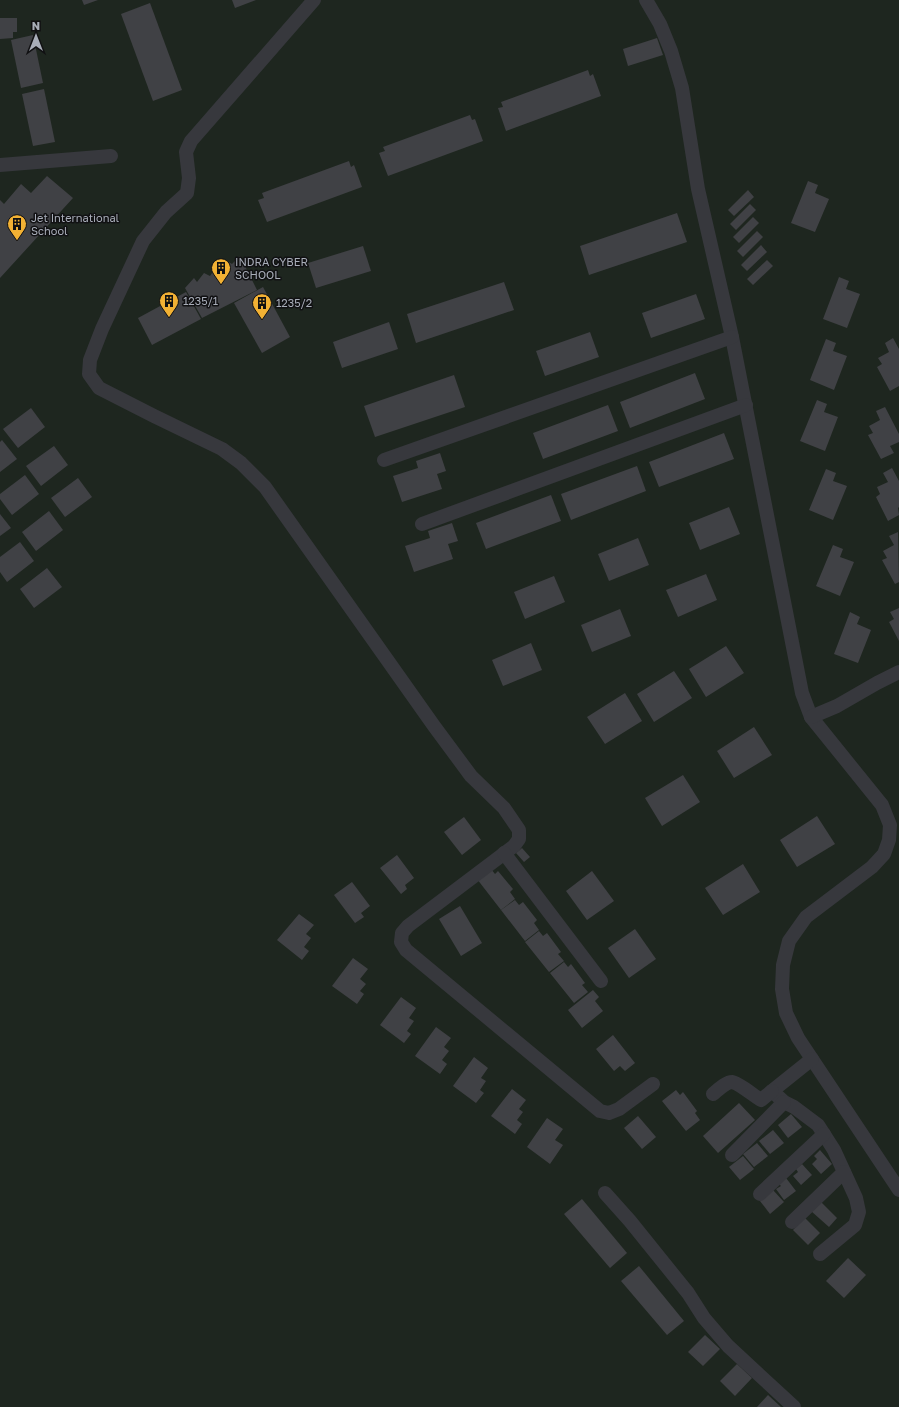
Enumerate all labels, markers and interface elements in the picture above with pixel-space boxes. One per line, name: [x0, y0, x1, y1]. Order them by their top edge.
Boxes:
north arrow: [16, 16, 56, 56]
text: N: [32, 19, 40, 32]
place label: Jet International School: [31, 211, 120, 237]
building icon: Jet International School: [6, 213, 28, 241]
place label: INDRA CYBER SCHOOL: [235, 255, 308, 281]
building icon: INDRA CYBER SCHOOL: [210, 257, 232, 285]
building icon: 1235/1: [158, 290, 180, 318]
building icon: 1235/2: [251, 292, 273, 320]
place label: 1235/1: [183, 294, 218, 307]
place label: 1235/2: [276, 296, 312, 309]

